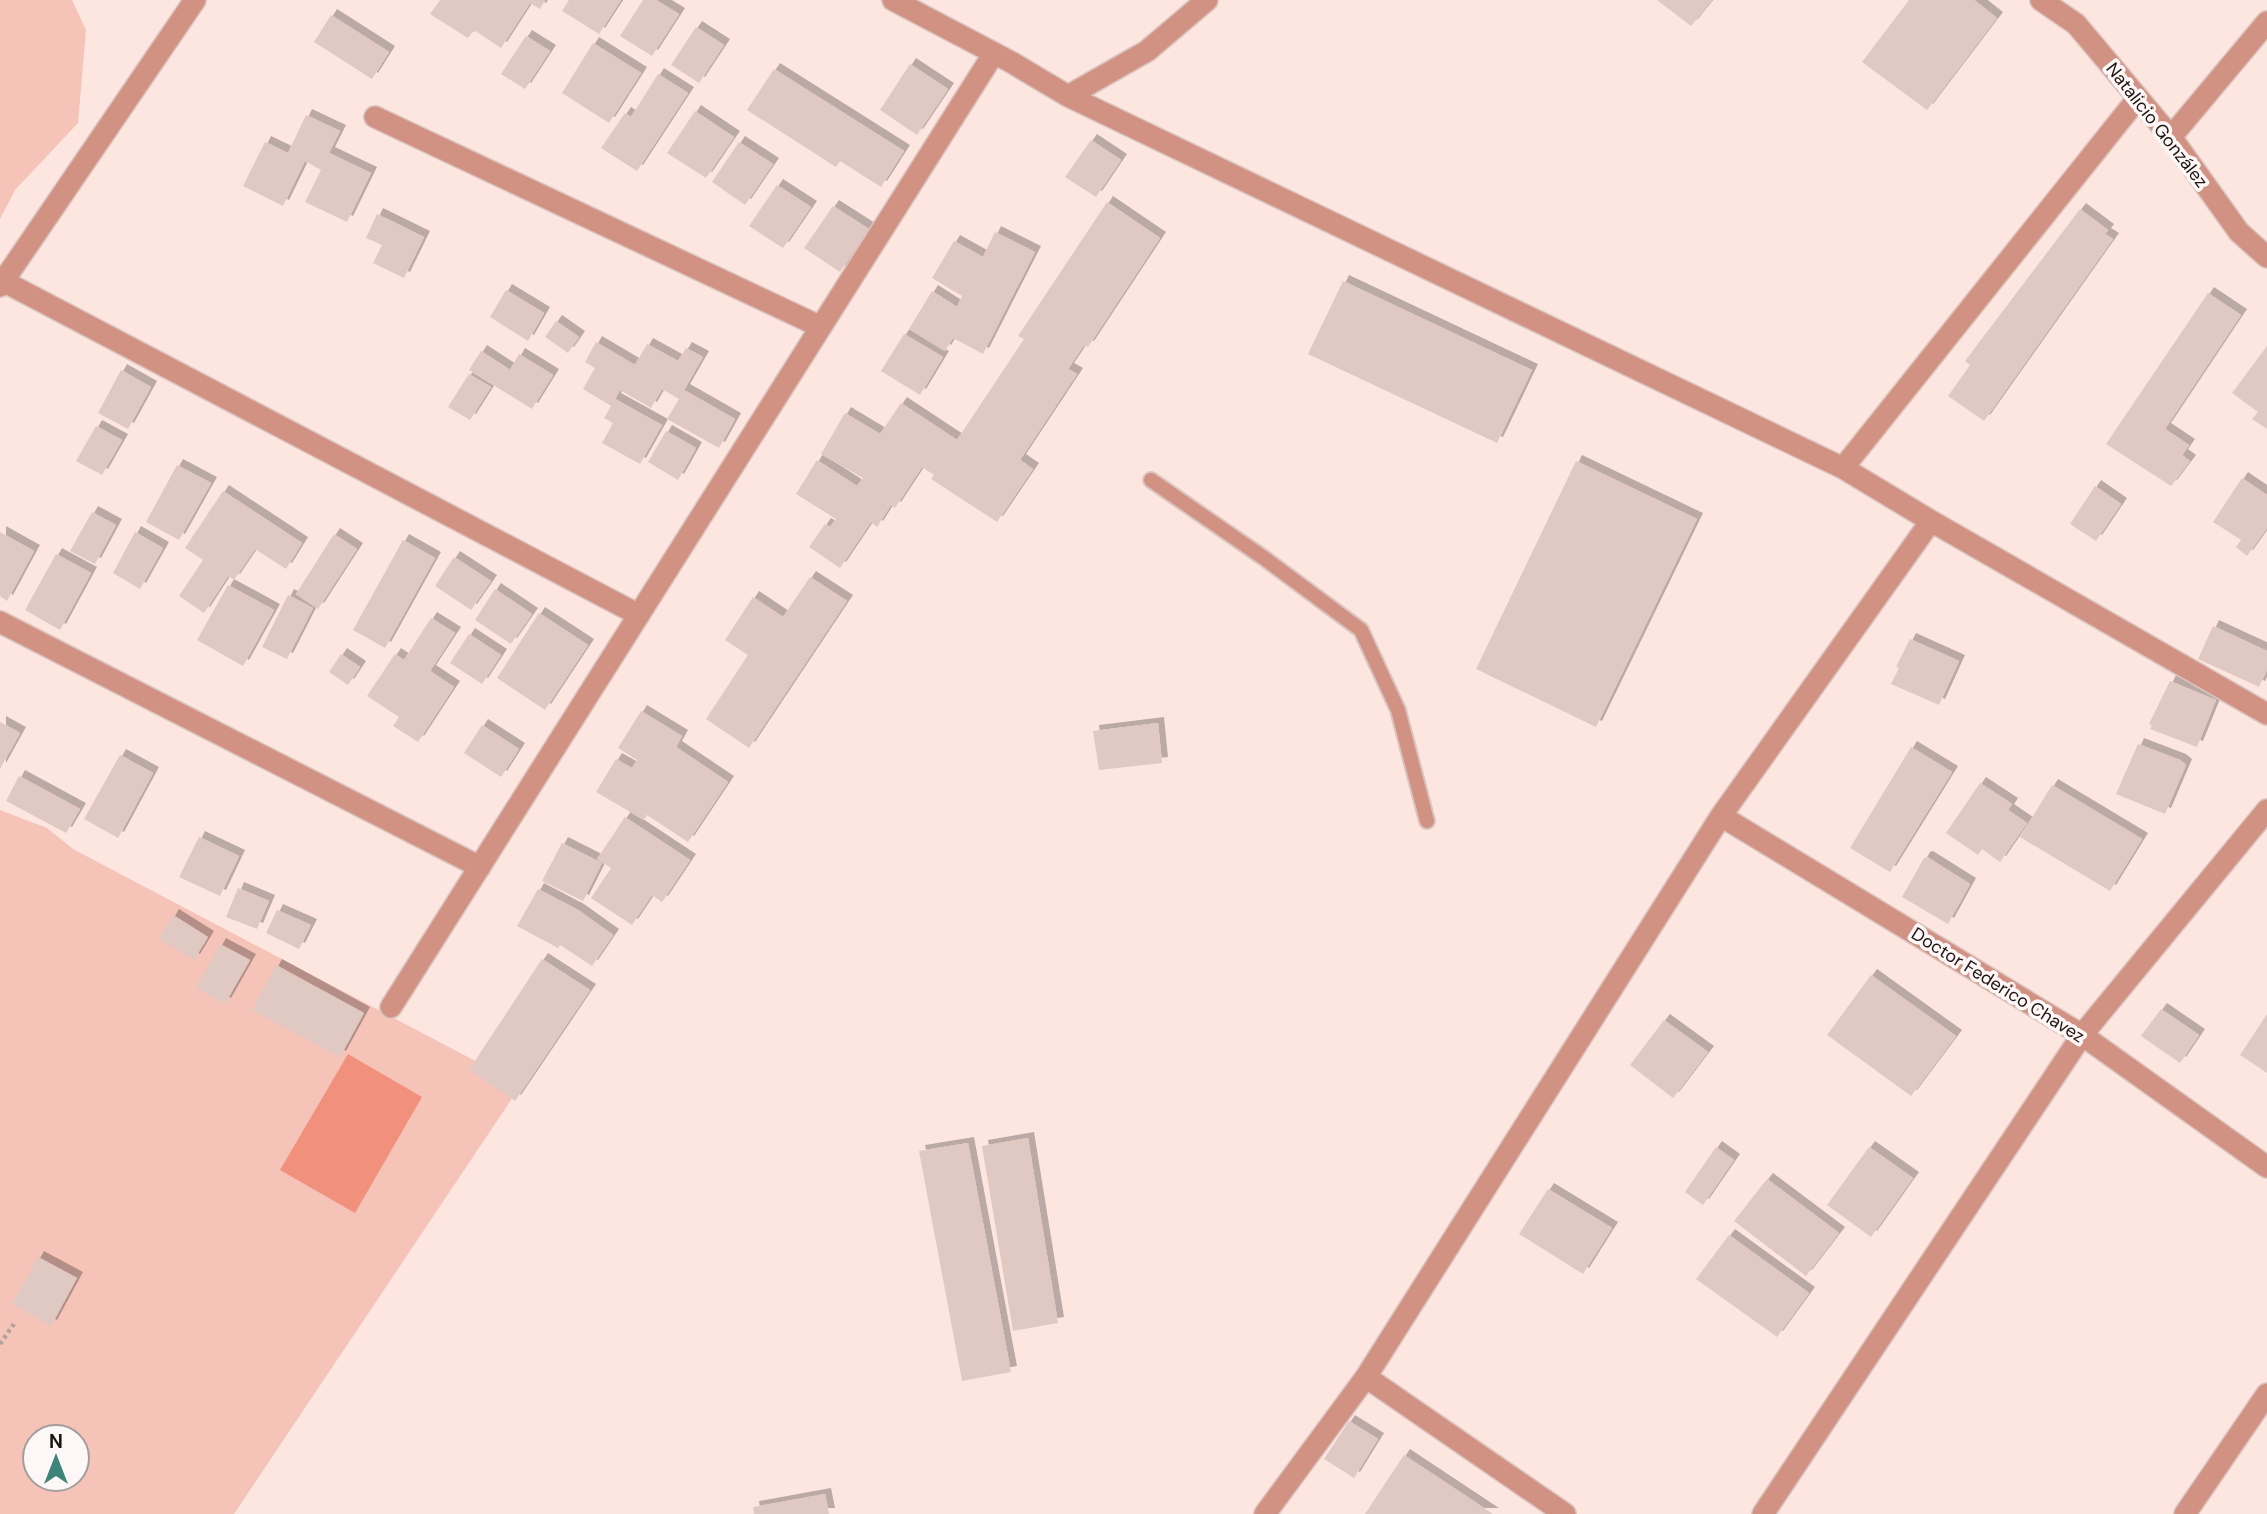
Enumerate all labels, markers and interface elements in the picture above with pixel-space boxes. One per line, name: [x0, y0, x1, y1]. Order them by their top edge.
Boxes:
street label: Natalicio González: [2101, 58, 2213, 192]
street label: Doctor Federico Chavez: [1907, 922, 2089, 1048]
north arrow: [21, 1423, 91, 1493]
text: N: [49, 1429, 63, 1454]

